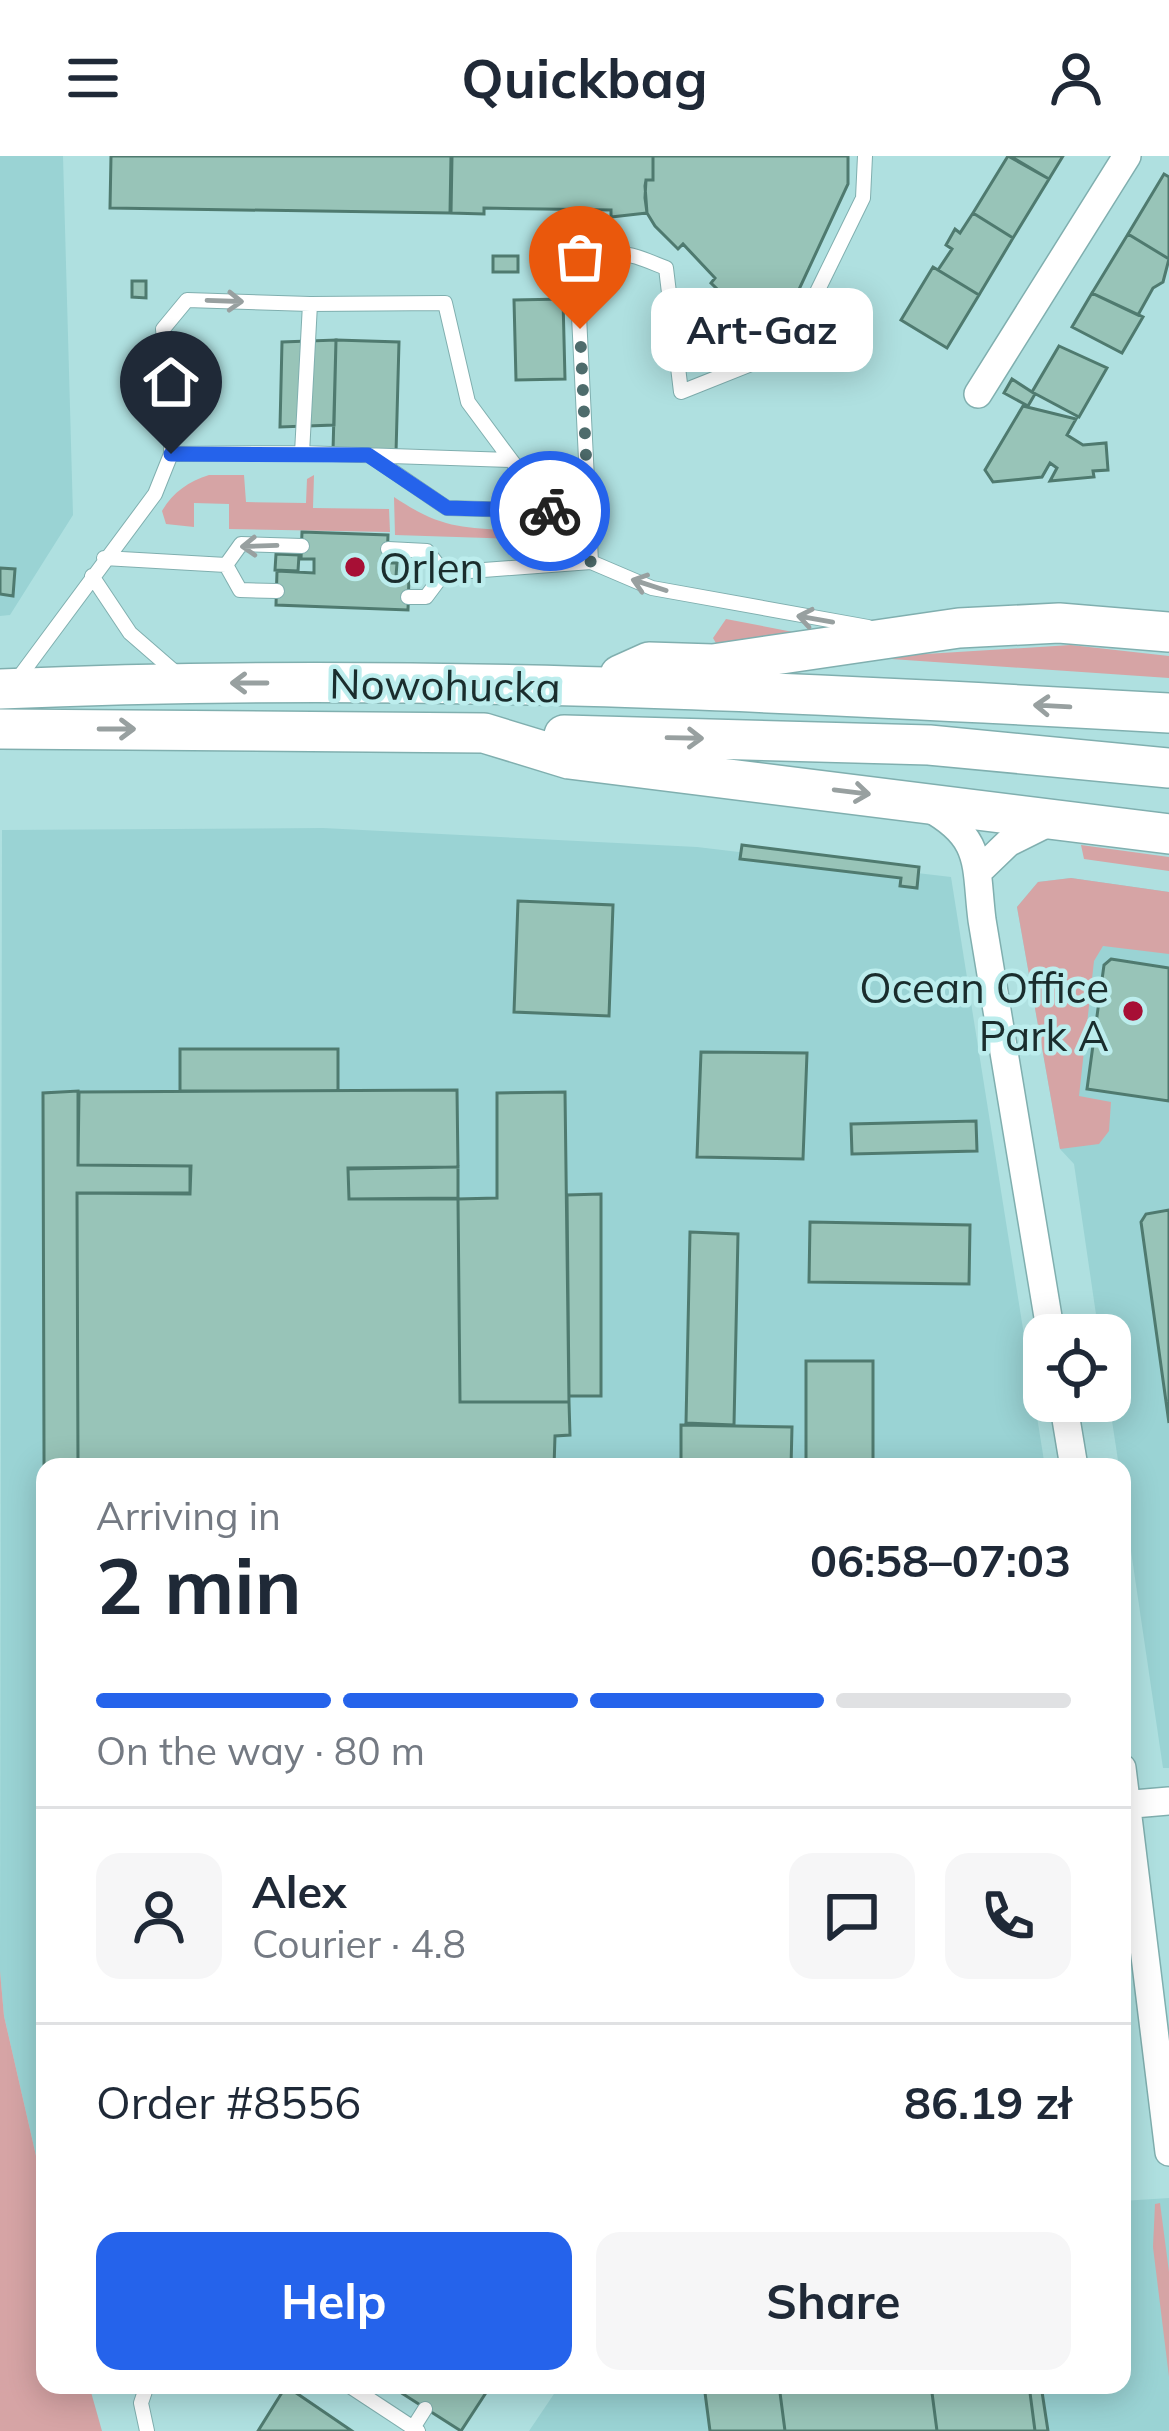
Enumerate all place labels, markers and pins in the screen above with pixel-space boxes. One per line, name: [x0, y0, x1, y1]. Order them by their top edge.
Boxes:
pin: [529, 206, 631, 329]
callout: Art-Gaz: [652, 287, 874, 371]
pin: [120, 331, 222, 454]
place label: Orlen: [379, 541, 484, 594]
marker: Orlen: [342, 554, 368, 580]
place label: Ocean Office Park A: [859, 961, 1109, 1062]
marker: Ocean Office Park A: [1120, 998, 1146, 1024]

